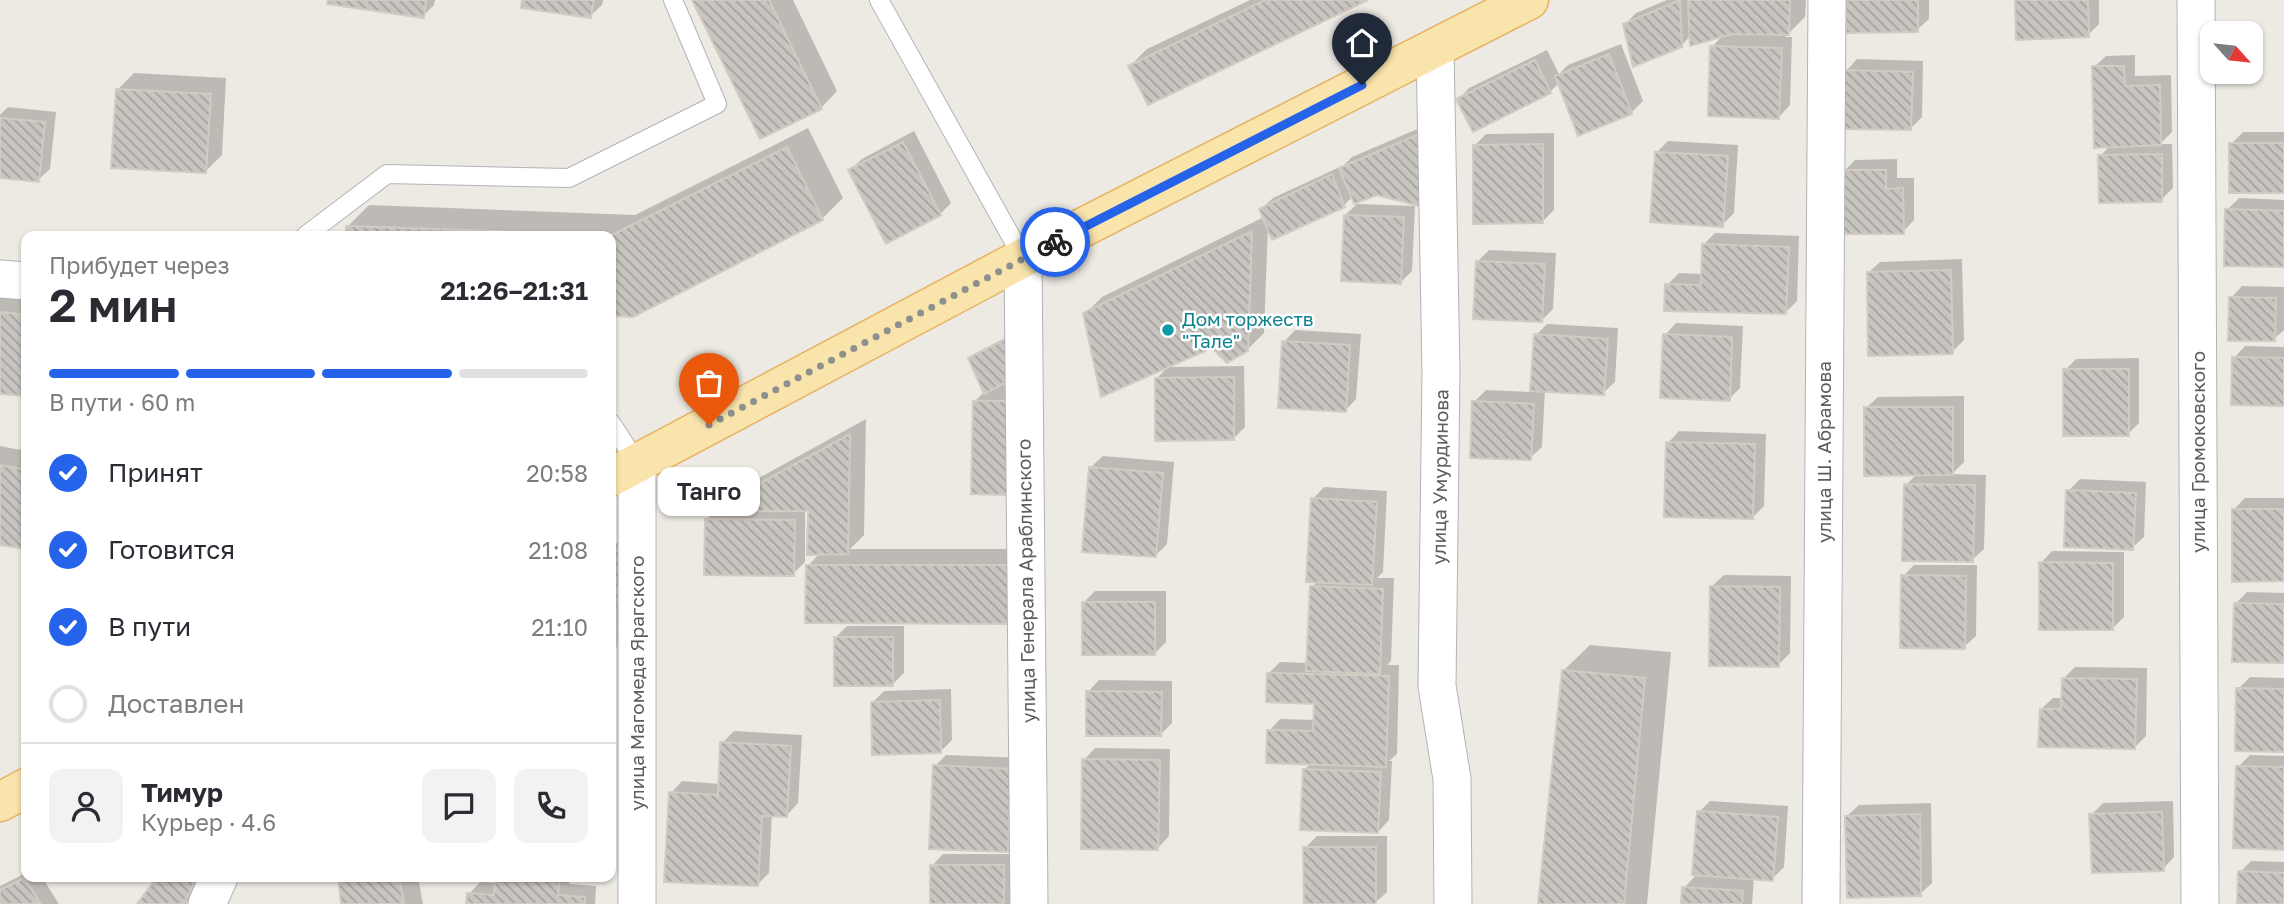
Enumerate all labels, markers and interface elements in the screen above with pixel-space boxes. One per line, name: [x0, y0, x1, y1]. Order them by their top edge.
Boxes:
pin: [1332, 13, 1392, 85]
north arrow: [2200, 21, 2263, 84]
map controls: [2200, 21, 2263, 84]
icon: home: [1343, 24, 1381, 62]
courier: [1020, 207, 1090, 277]
icon: bike: [1036, 223, 1074, 261]
text: Прибудет через: [49, 251, 230, 279]
text: 21:26–21:31: [440, 275, 588, 306]
text: 2 мин: [49, 277, 177, 332]
place label: Дом торжеств "Тале": [1182, 307, 1314, 352]
marker: Дом торжеств "Тале": [1160, 322, 1176, 338]
street label: улица Громоковского: [2186, 351, 2209, 553]
pin: [679, 353, 739, 425]
street label: улица Ш. Абрамова: [1812, 361, 1835, 543]
icon: bag: [690, 364, 728, 402]
text: В пути · 60 m: [49, 388, 195, 416]
street label: улица Умурдинова: [1426, 389, 1453, 565]
street label: улица Генерала Араблинского: [1012, 439, 1039, 723]
icon: check: [49, 454, 87, 492]
text: Принят: [108, 457, 203, 488]
text: 20:58: [526, 459, 588, 487]
callout: Танго: [658, 467, 760, 516]
text: Танго: [677, 477, 741, 505]
icon: check: [49, 531, 87, 569]
text: Готовится: [108, 534, 235, 565]
text: 21:08: [528, 536, 588, 564]
street label: улица Магомеда Ярагского: [625, 555, 648, 811]
icon: check: [49, 608, 87, 646]
text: В пути: [108, 611, 191, 642]
text: 21:10: [531, 613, 588, 641]
text: Доставлен: [108, 688, 244, 719]
button: person: [49, 769, 123, 843]
button: chat: [422, 769, 496, 843]
button: phone: [514, 769, 588, 843]
text: Тимур: [141, 777, 223, 808]
text: Курьер · 4.6: [141, 808, 276, 836]

